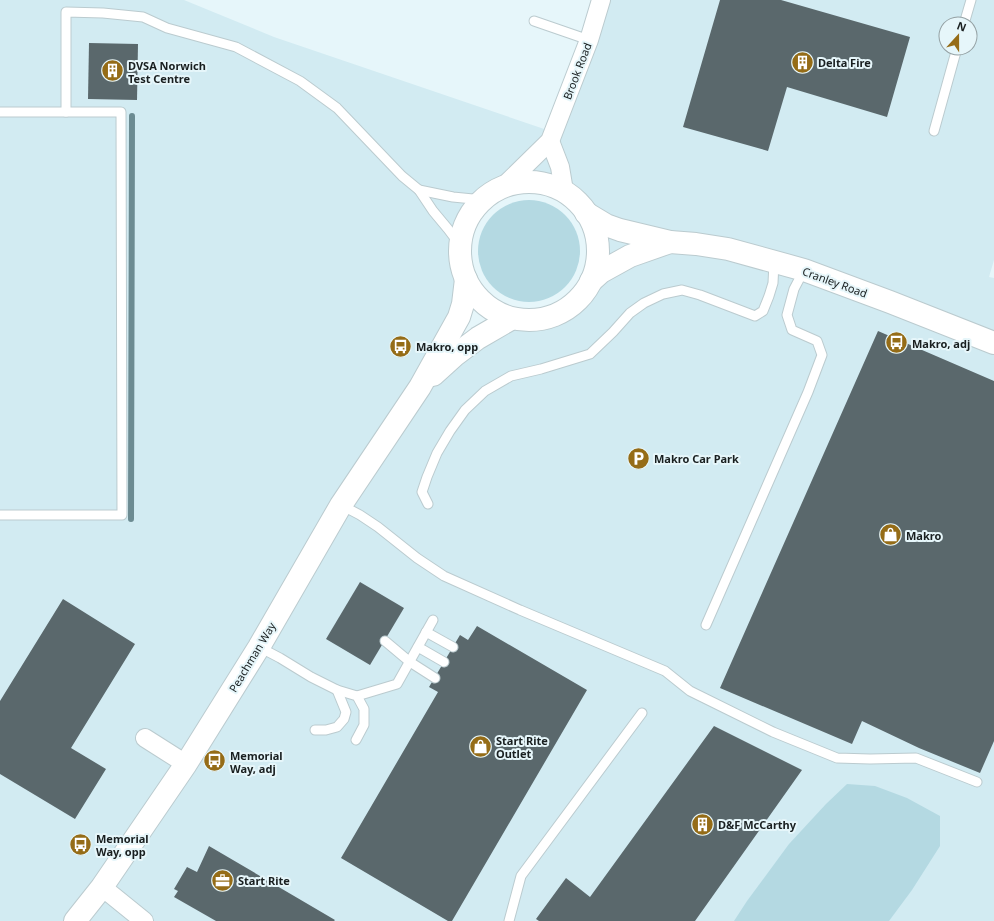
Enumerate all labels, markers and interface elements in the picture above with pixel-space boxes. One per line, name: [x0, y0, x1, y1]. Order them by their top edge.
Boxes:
north arrow: [938, 16, 978, 56]
text: N: [955, 18, 969, 35]
street label: Brook Road: [559, 40, 595, 102]
building icon: Delta Fire: [789, 49, 815, 75]
place label: Delta Fire: [818, 55, 871, 70]
building icon: DVSA Norwich Test Centre: [100, 58, 126, 84]
place label: DVSA Norwich Test Centre: [128, 58, 206, 86]
street label: Cranley Road: [800, 263, 870, 301]
bus stop icon: Makro, adj: [883, 330, 909, 356]
bus stop icon: Makro, opp: [387, 333, 413, 359]
place label: Makro, adj: [912, 336, 970, 351]
place label: Makro, opp: [416, 339, 478, 354]
parking icon: Makro Car Park: [626, 445, 652, 471]
place label: Makro Car Park: [654, 451, 739, 466]
shop icon: Makro: [878, 522, 904, 548]
place label: Makro: [906, 528, 941, 543]
street label: Peachman Way: [225, 619, 279, 695]
shop icon: Start Rite Outlet: [468, 733, 494, 759]
place label: Start Rite Outlet: [496, 733, 548, 761]
bus stop icon: Memorial Way, adj: [201, 748, 227, 774]
place label: Memorial Way, adj: [230, 748, 283, 776]
building icon: D&F McCarthy: [690, 811, 716, 837]
place label: D&F McCarthy: [718, 817, 797, 832]
bus stop icon: Memorial Way, opp: [67, 831, 93, 857]
place label: Memorial Way, opp: [96, 831, 149, 859]
office icon: Start Rite: [210, 867, 236, 893]
place label: Start Rite: [238, 873, 290, 888]

